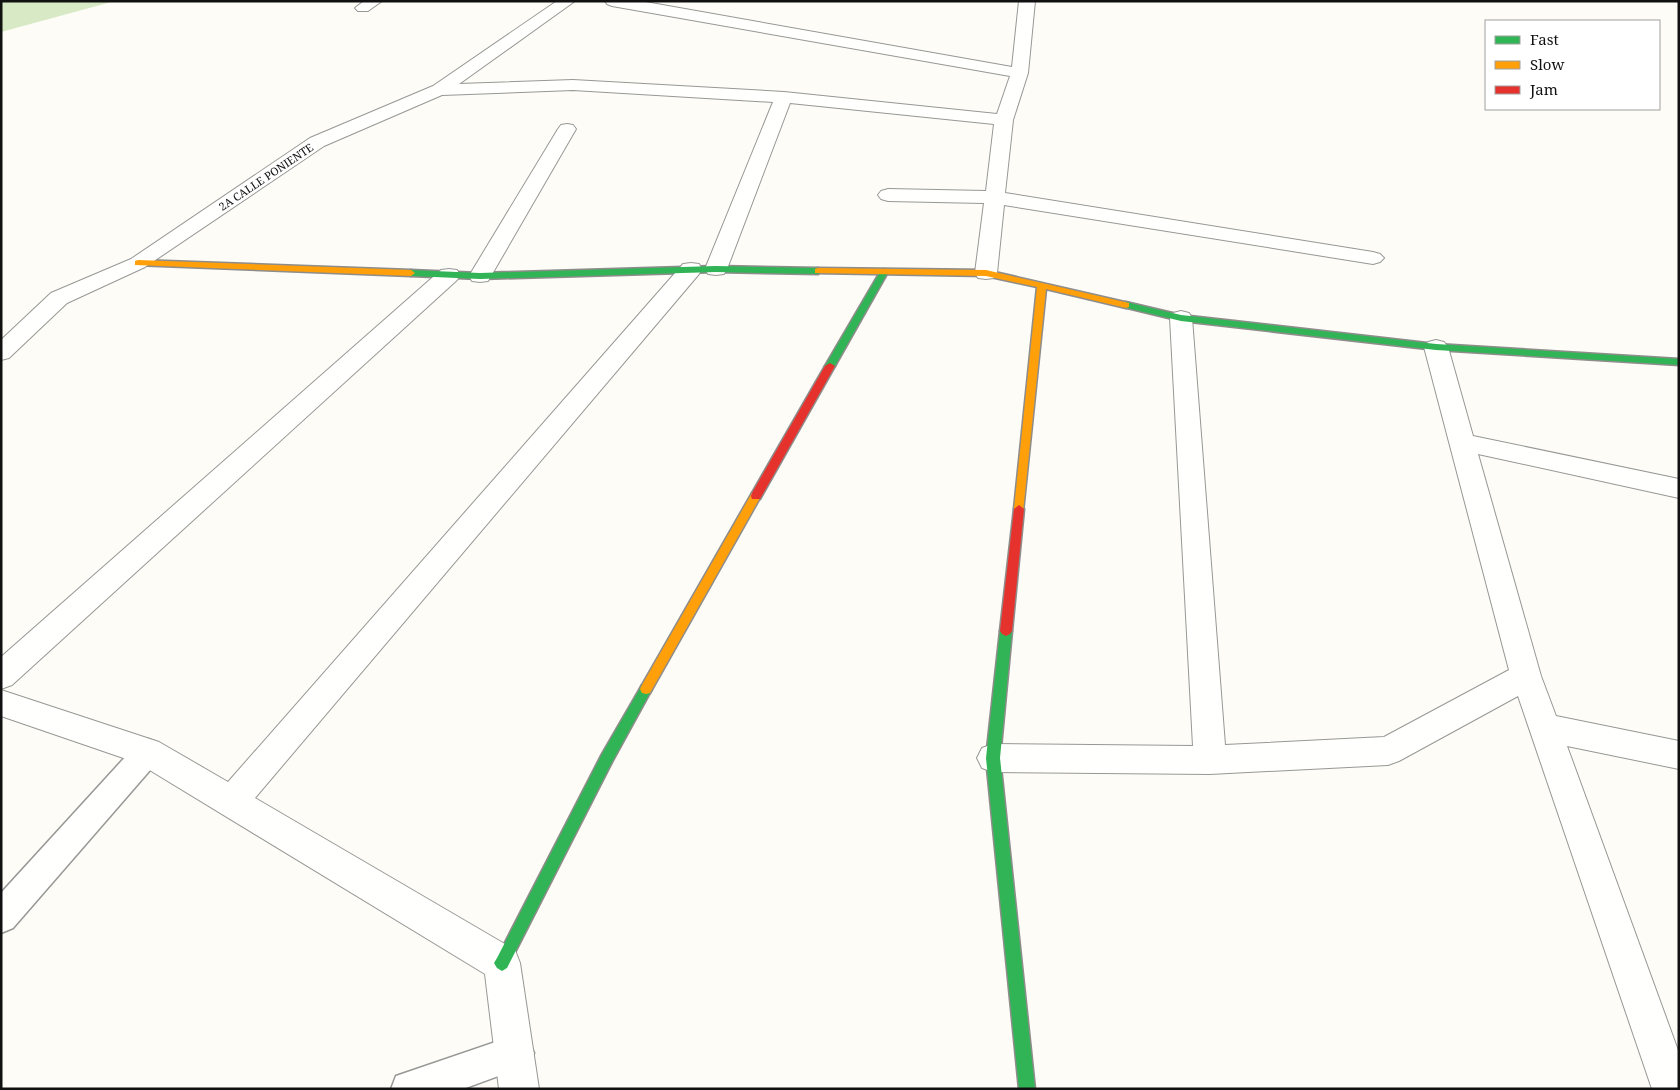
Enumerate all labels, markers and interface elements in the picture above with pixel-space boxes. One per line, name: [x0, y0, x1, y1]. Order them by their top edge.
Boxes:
legend: [1485, 20, 1660, 110]
text: Fast: [1530, 29, 1559, 49]
text: Slow: [1530, 54, 1564, 74]
text: Jam: [1529, 79, 1558, 99]
street label: 2A CALLE PONIENTE: [216, 139, 316, 214]

